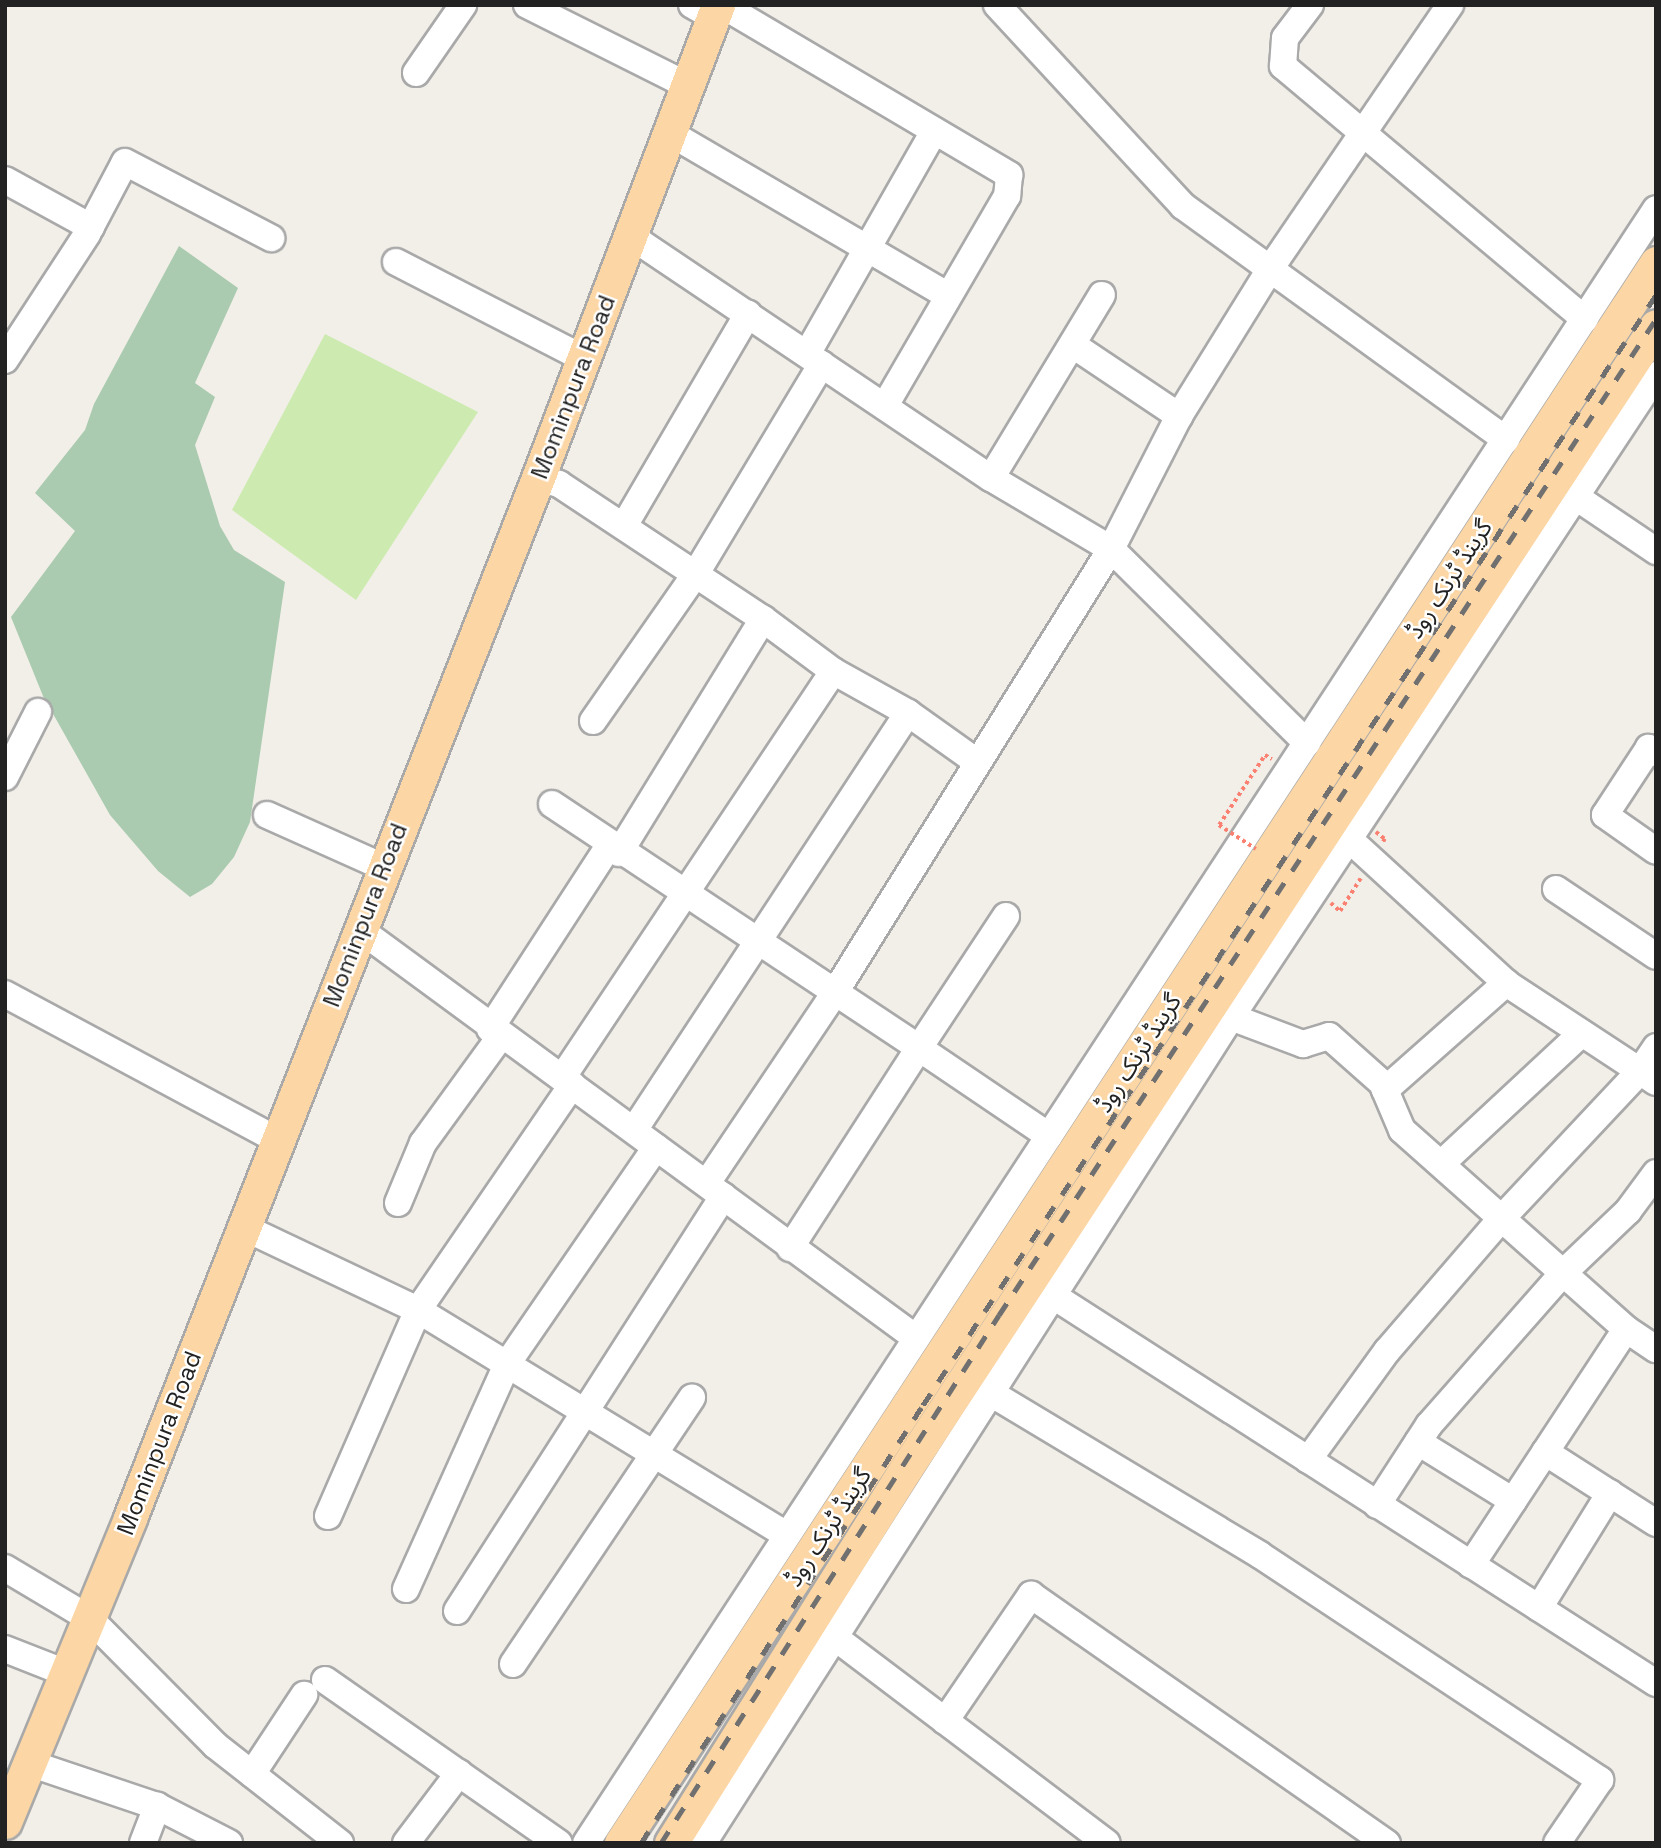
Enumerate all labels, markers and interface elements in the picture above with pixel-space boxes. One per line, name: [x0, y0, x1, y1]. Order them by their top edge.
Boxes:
street label: Mominpura Road: [525, 291, 621, 483]
street label: گرینڈ ٹرنک روڈ: [1400, 514, 1498, 644]
street label: Mominpura Road: [317, 819, 413, 1011]
street label: گرینڈ ٹرنک روڈ: [1089, 988, 1187, 1118]
street label: Mominpura Road: [111, 1347, 207, 1539]
street label: گرینڈ ٹرنک روڈ: [779, 1462, 877, 1592]

